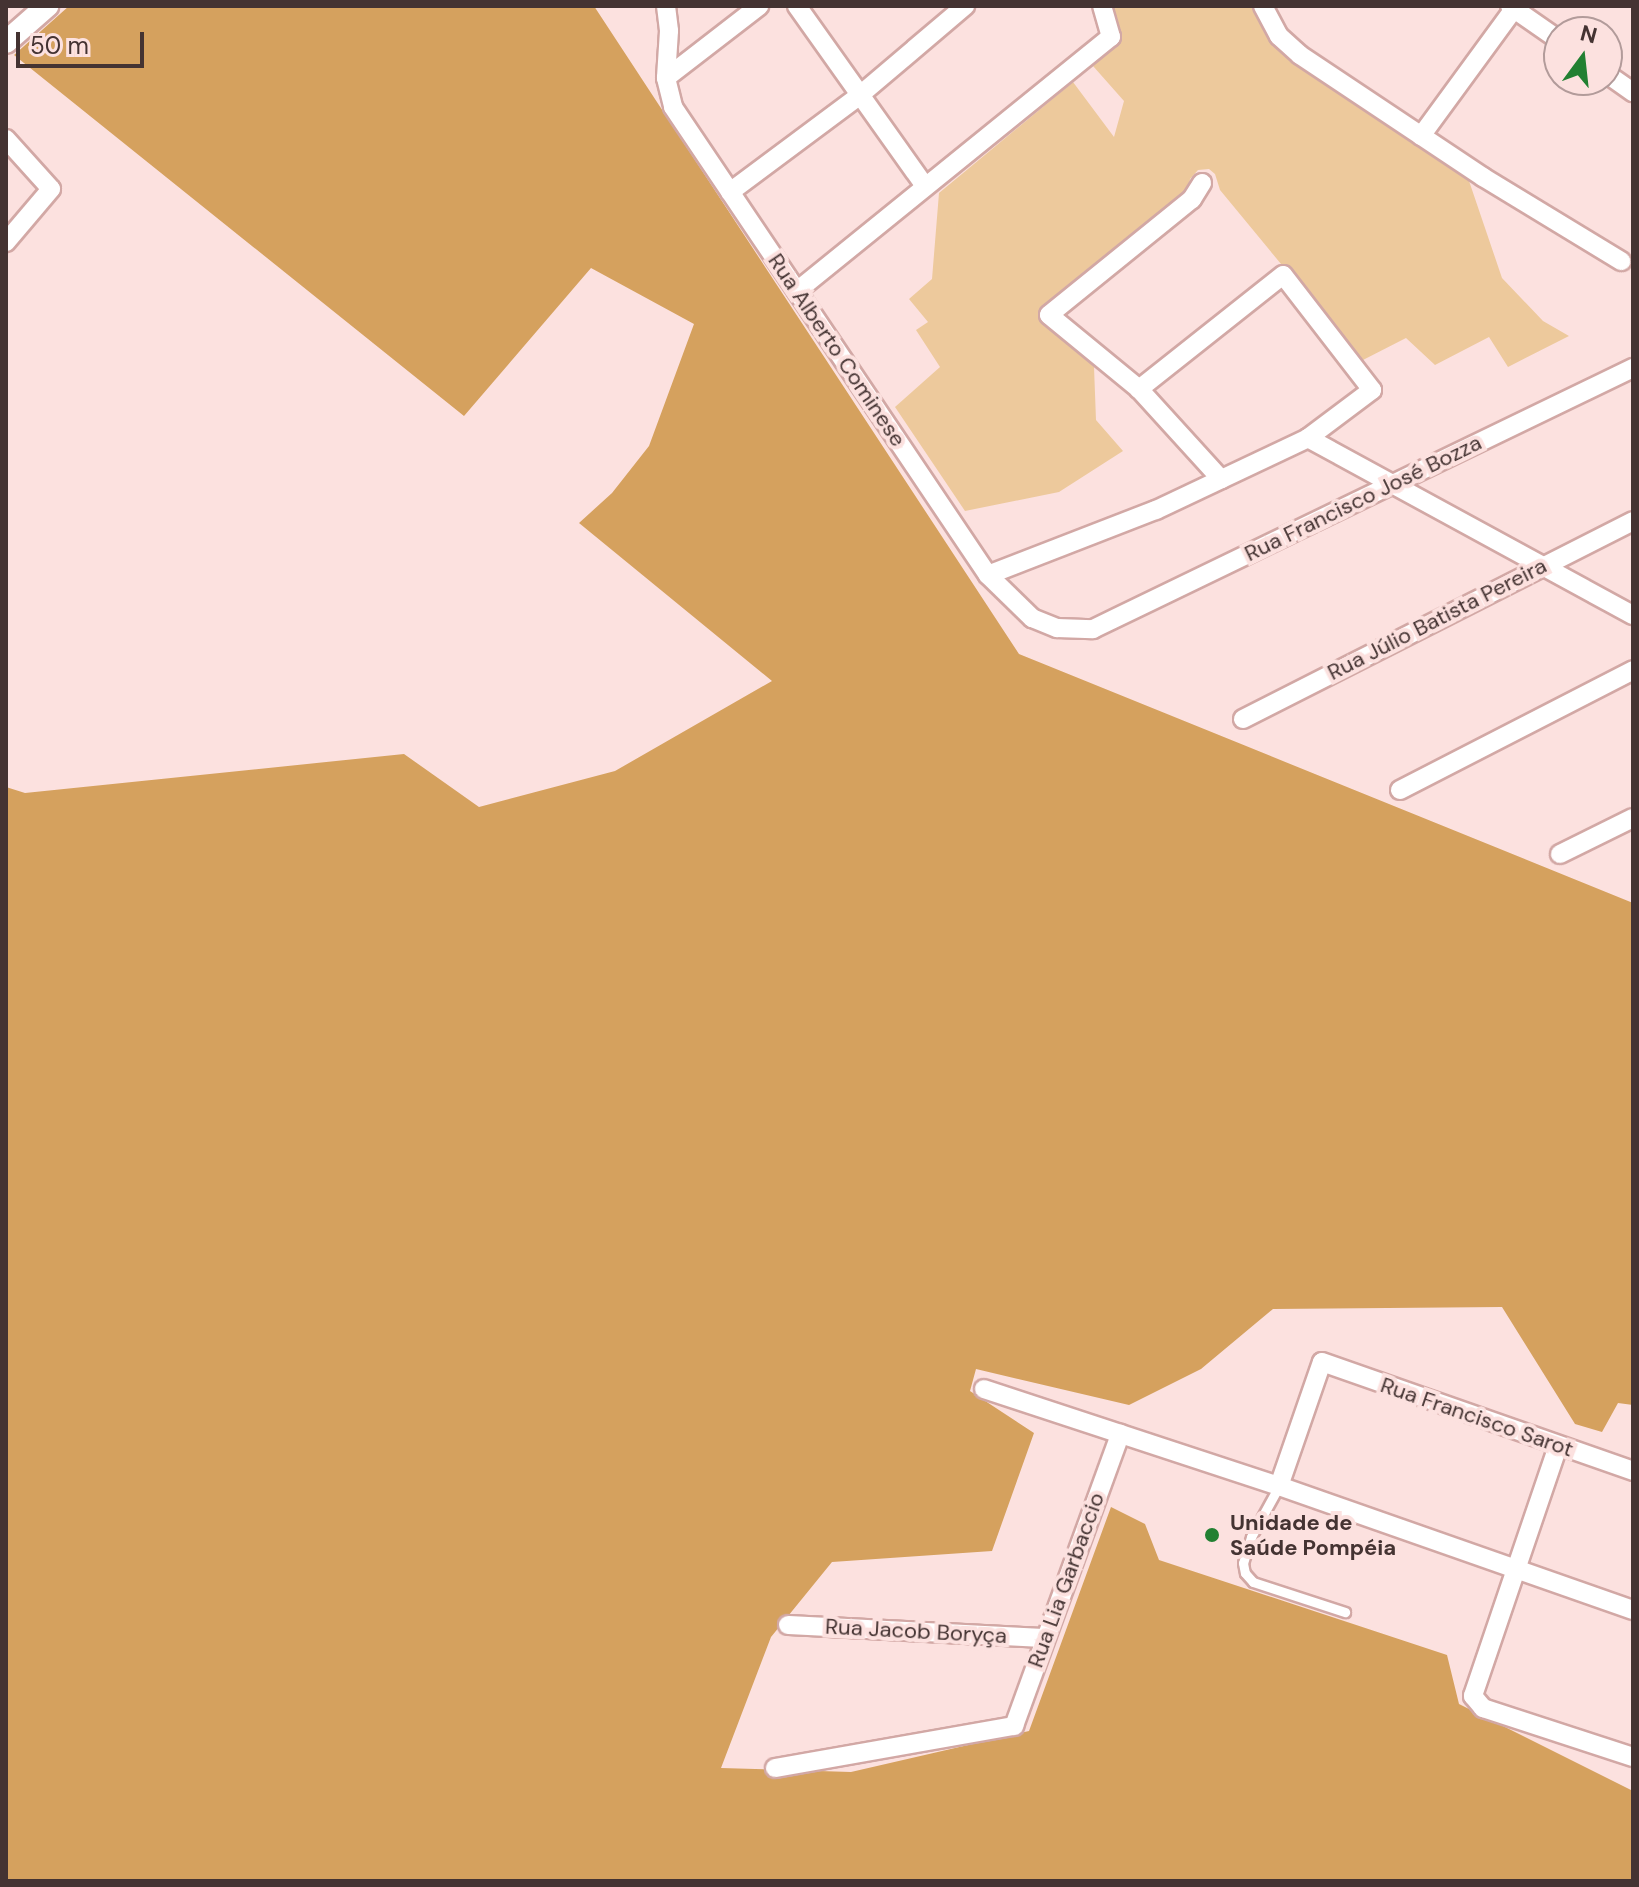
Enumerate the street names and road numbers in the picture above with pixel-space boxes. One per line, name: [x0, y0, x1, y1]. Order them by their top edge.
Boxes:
street label: Rua Alberto Cominese: [763, 249, 911, 451]
street label: Rua Francisco José Bozza: [1240, 429, 1486, 567]
street label: Rua Júlio Batista Pereira: [1323, 552, 1551, 686]
street label: Rua Francisco Sarot: [1377, 1372, 1577, 1462]
street label: Rua Lia Garbaccio: [1022, 1489, 1110, 1671]
street label: Rua Jacob Boryça: [824, 1613, 1008, 1649]

